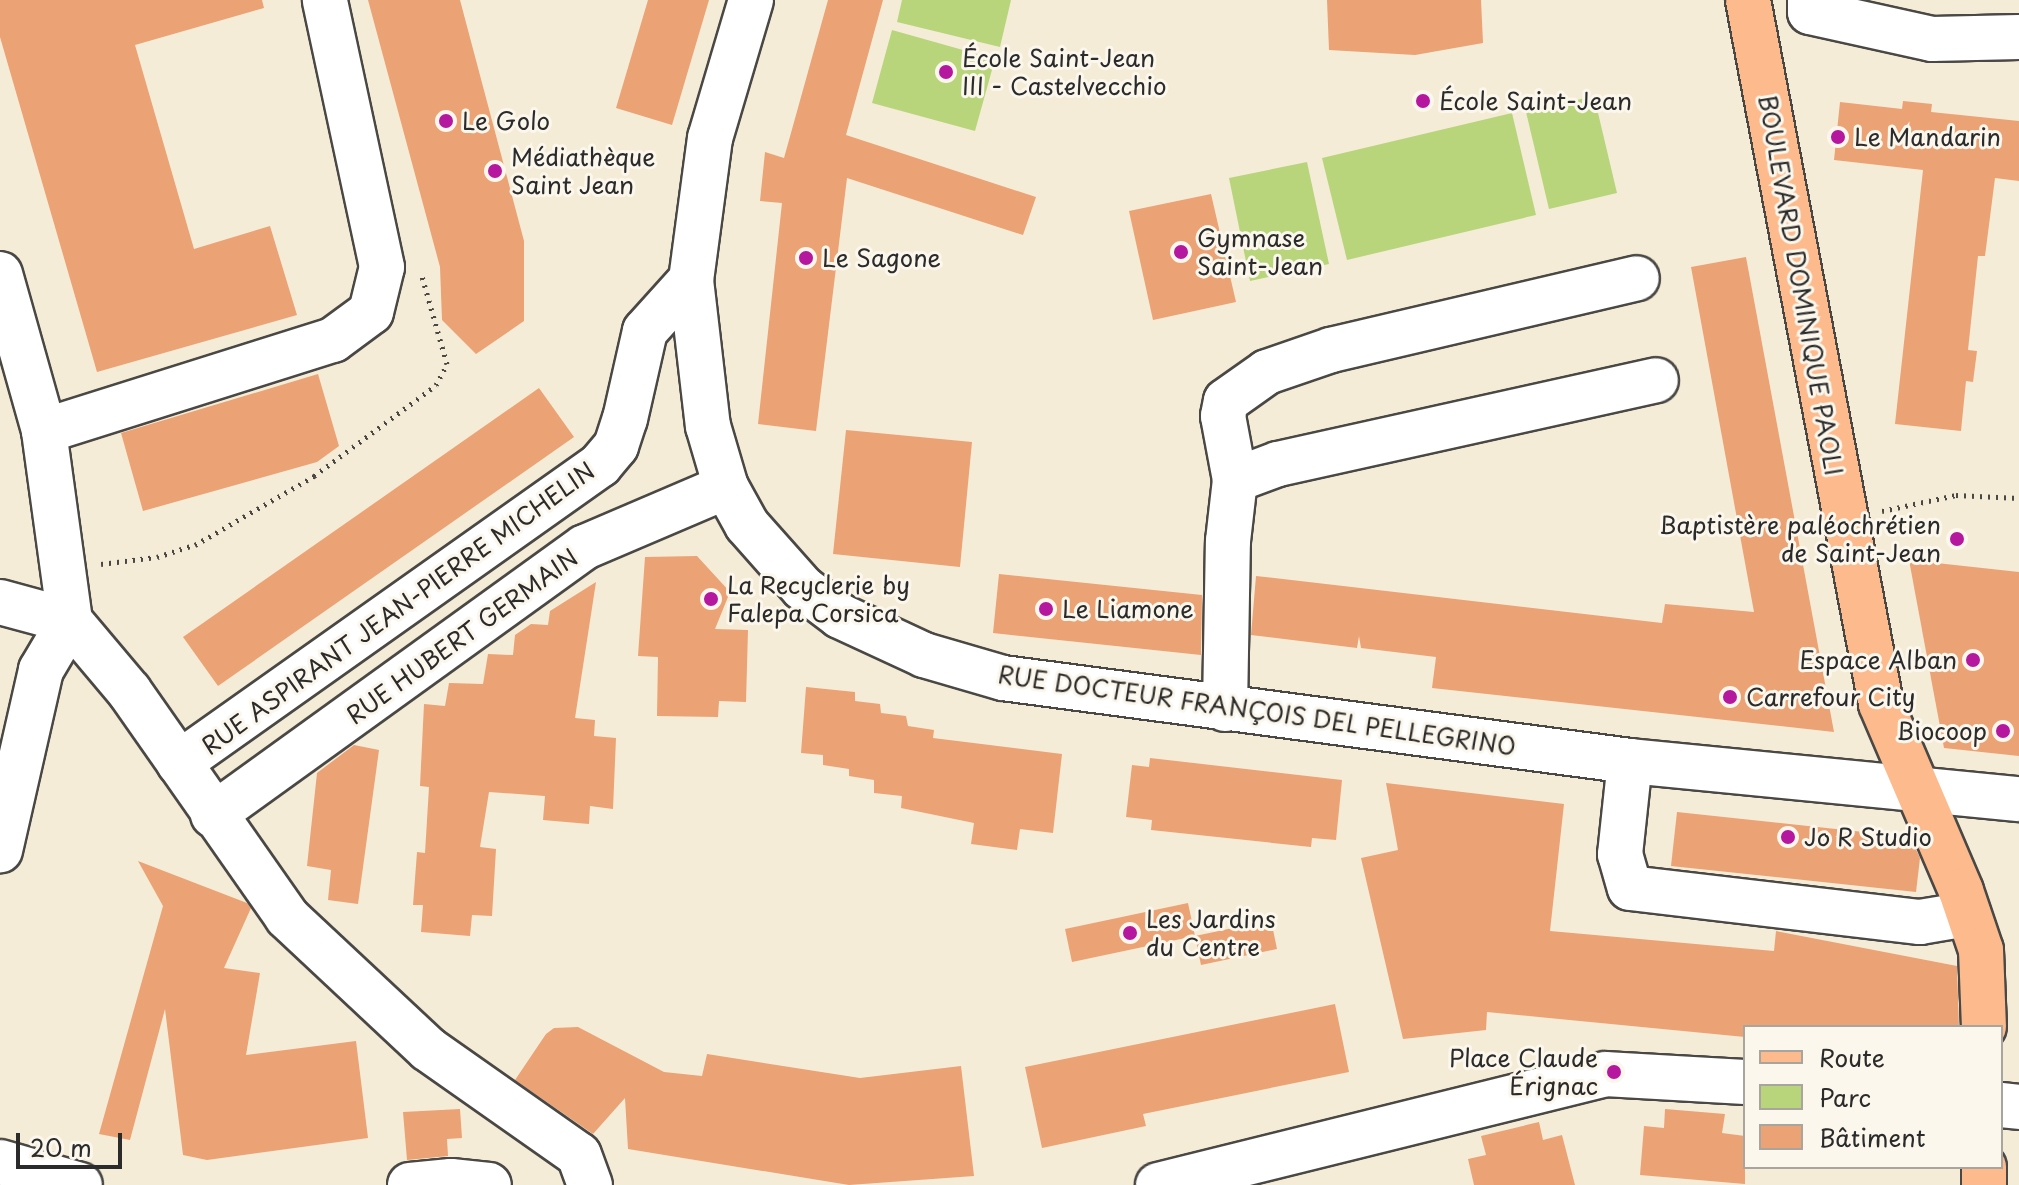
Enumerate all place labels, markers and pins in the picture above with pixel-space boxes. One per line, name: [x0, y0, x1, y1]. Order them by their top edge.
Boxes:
place label: École Saint-Jean III - Castelvecchio: [962, 44, 1165, 100]
marker: École Saint-Jean III - Castelvecchio: [937, 63, 955, 81]
place label: École Saint-Jean: [1439, 87, 1633, 115]
marker: École Saint-Jean: [1414, 92, 1432, 110]
place label: Le Golo: [462, 107, 551, 135]
marker: Le Golo: [437, 112, 455, 130]
place label: Le Mandarin: [1854, 123, 2001, 151]
marker: Le Mandarin: [1829, 128, 1847, 146]
place label: Médiathèque Saint Jean: [511, 143, 655, 199]
marker: Médiathèque Saint Jean: [486, 162, 504, 180]
place label: Gymnase Saint-Jean: [1197, 224, 1323, 280]
marker: Gymnase Saint-Jean: [1172, 243, 1190, 261]
place label: Le Sagone: [822, 244, 941, 272]
marker: Le Sagone: [797, 249, 815, 267]
place label: Baptistère paléochrétien de Saint-Jean: [1659, 511, 1941, 567]
marker: Baptistère paléochrétien de Saint-Jean: [1948, 530, 1966, 548]
place label: La Recyclerie by Falepa Corsica: [727, 571, 913, 627]
marker: La Recyclerie by Falepa Corsica: [702, 590, 720, 608]
place label: Le Liamone: [1062, 595, 1193, 623]
marker: Le Liamone: [1037, 600, 1055, 618]
place label: Espace Alban: [1800, 646, 1957, 674]
marker: Espace Alban: [1964, 651, 1982, 669]
place label: Carrefour City: [1746, 683, 1916, 711]
marker: Carrefour City: [1721, 688, 1739, 706]
place label: Biocoop: [1896, 717, 1987, 745]
marker: Biocoop: [1994, 722, 2012, 740]
place label: Jo R Studio: [1804, 823, 1936, 851]
marker: Jo R Studio: [1779, 828, 1797, 846]
place label: Les Jardins du Centre: [1146, 905, 1277, 961]
marker: Les Jardins du Centre: [1121, 924, 1139, 942]
place label: Place Claude Érignac: [1449, 1044, 1598, 1100]
marker: Place Claude Érignac: [1605, 1063, 1623, 1081]

